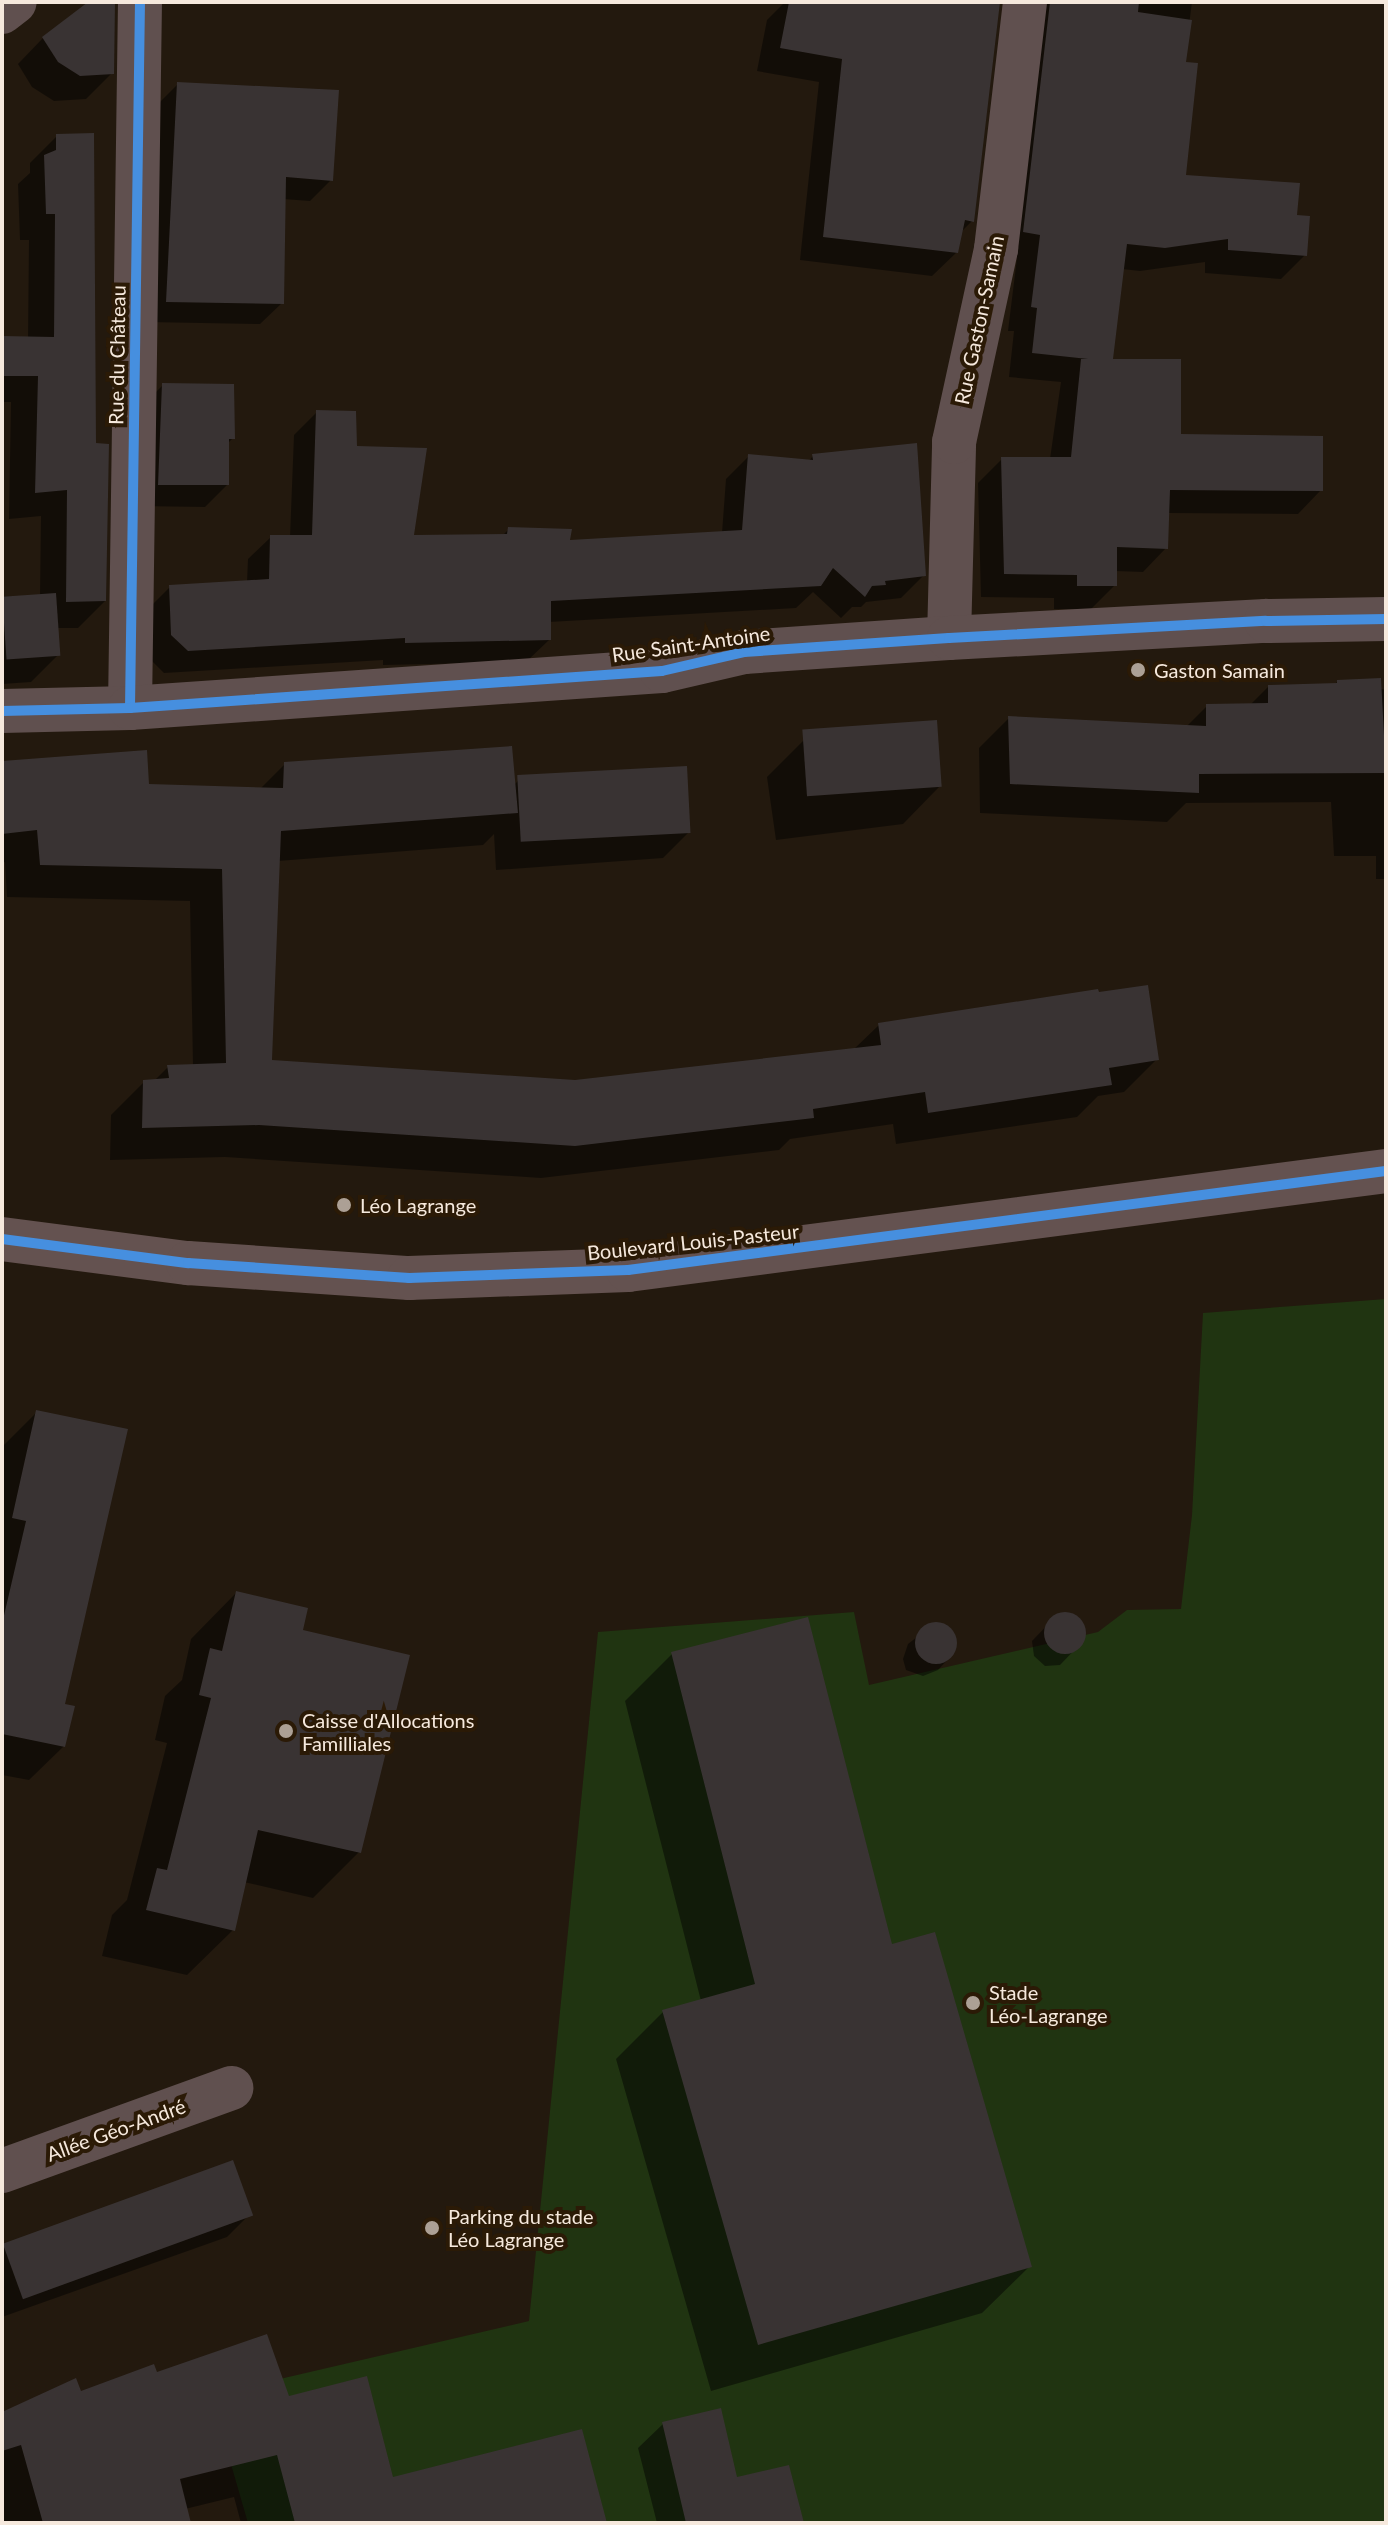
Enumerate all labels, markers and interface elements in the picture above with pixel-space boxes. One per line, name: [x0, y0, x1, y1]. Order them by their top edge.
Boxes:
street label: Rue Gaston-Samain: [949, 233, 1009, 407]
street label: Rue du Château: [104, 285, 130, 425]
street label: Rue Saint-Antoine: [610, 621, 772, 667]
place label: Gaston Samain: [1154, 658, 1285, 682]
marker: Gaston Samain: [1129, 661, 1147, 679]
place label: Léo Lagrange: [360, 1193, 476, 1217]
marker: Léo Lagrange: [335, 1196, 353, 1214]
street label: Boulevard Louis-Pasteur: [586, 1219, 800, 1265]
place label: Caisse d'Allocations Familliales: [302, 1708, 474, 1755]
marker: Caisse d'Allocations Familliales: [277, 1722, 295, 1740]
place label: Stade Léo-Lagrange: [989, 1980, 1107, 2027]
marker: Stade Léo-Lagrange: [964, 1994, 982, 2012]
street label: Allée Géo-André: [43, 2094, 189, 2166]
place label: Parking du stade Léo Lagrange: [448, 2204, 594, 2251]
marker: Parking du stade Léo Lagrange: [423, 2219, 441, 2237]

